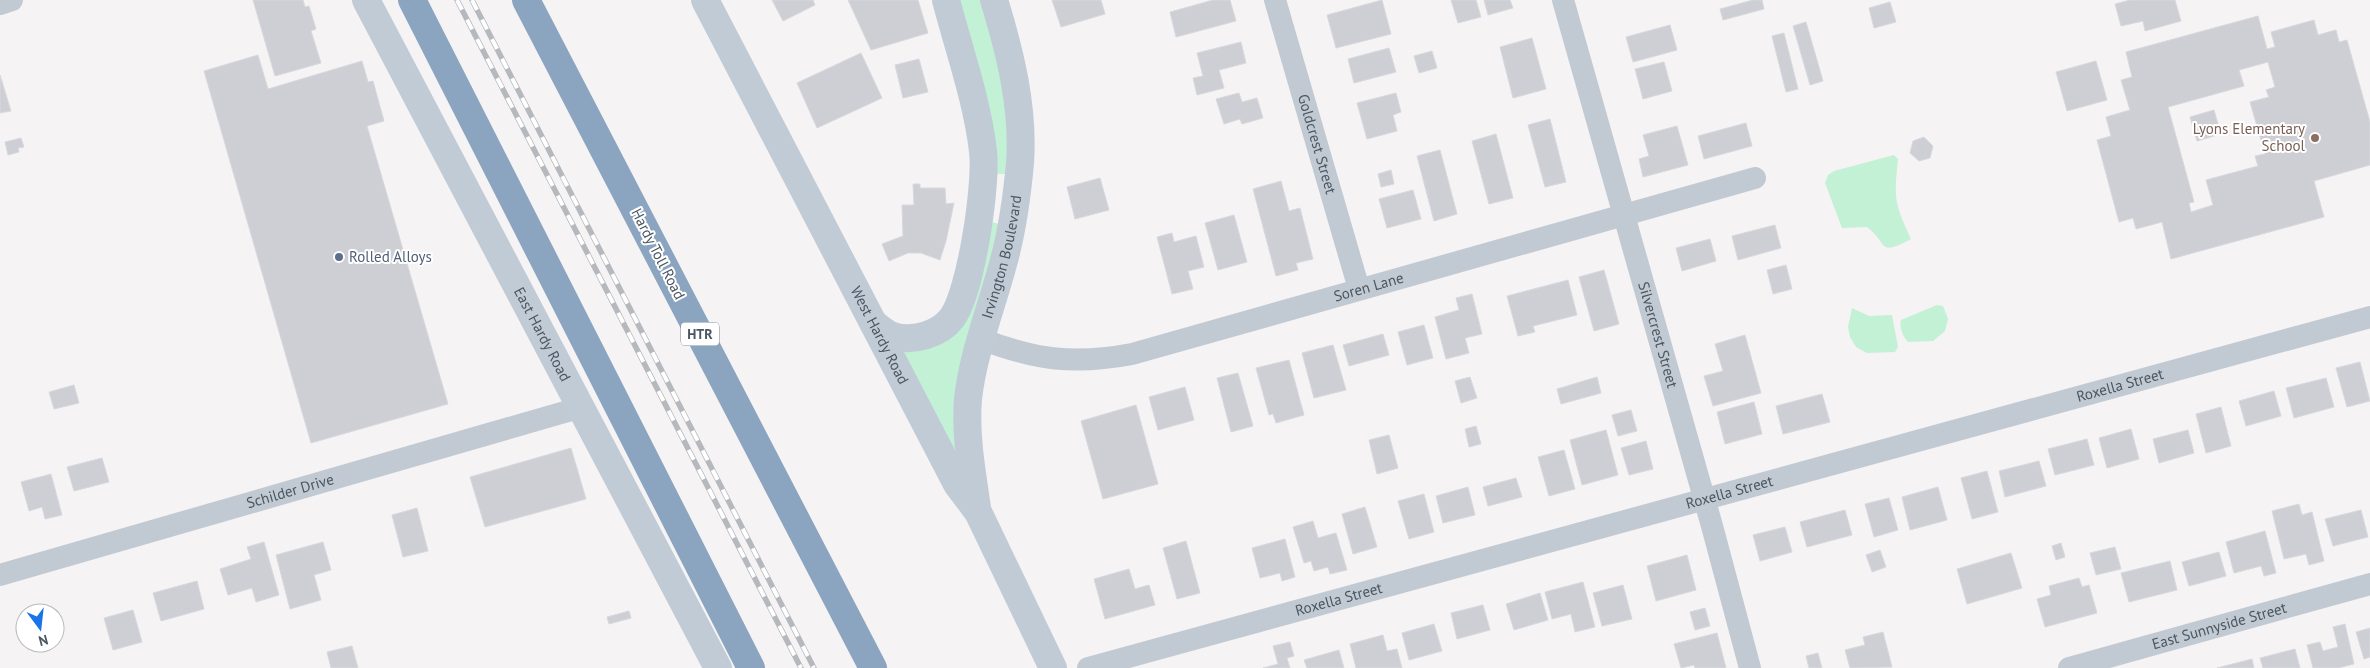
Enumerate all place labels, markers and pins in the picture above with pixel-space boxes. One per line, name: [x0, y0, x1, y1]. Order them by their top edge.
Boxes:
place label: Lyons Elementary School: [2193, 119, 2306, 155]
marker: Lyons Elementary School: [2309, 132, 2321, 144]
place label: Rolled Alloys: [349, 247, 432, 266]
marker: Rolled Alloys: [333, 251, 345, 263]

